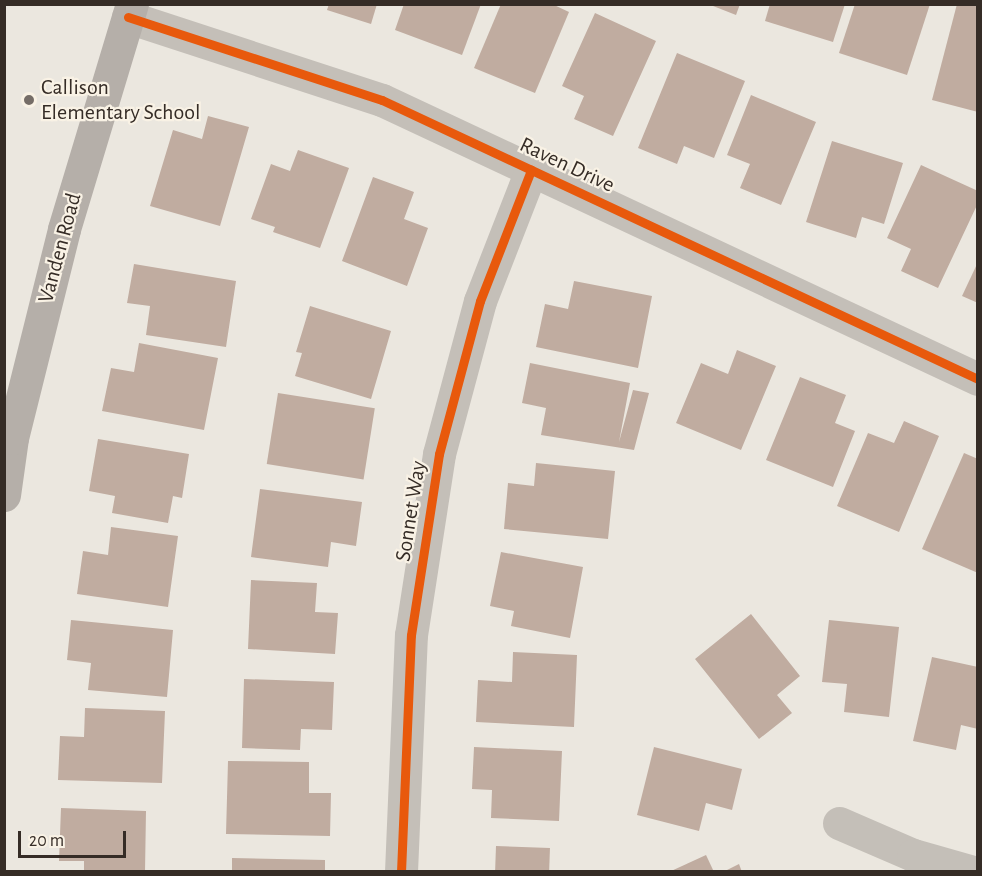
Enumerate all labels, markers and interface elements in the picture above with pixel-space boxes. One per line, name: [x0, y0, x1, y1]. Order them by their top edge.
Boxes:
place label: Callison Elementary School: [41, 74, 200, 125]
marker: Callison Elementary School: [22, 93, 36, 107]
street label: Raven Drive: [515, 132, 619, 198]
street label: Vanden Road: [33, 190, 87, 306]
street label: Sonnet Way: [390, 459, 432, 563]
scale bar: [21, 819, 129, 857]
text: 20 m: [29, 832, 64, 850]

